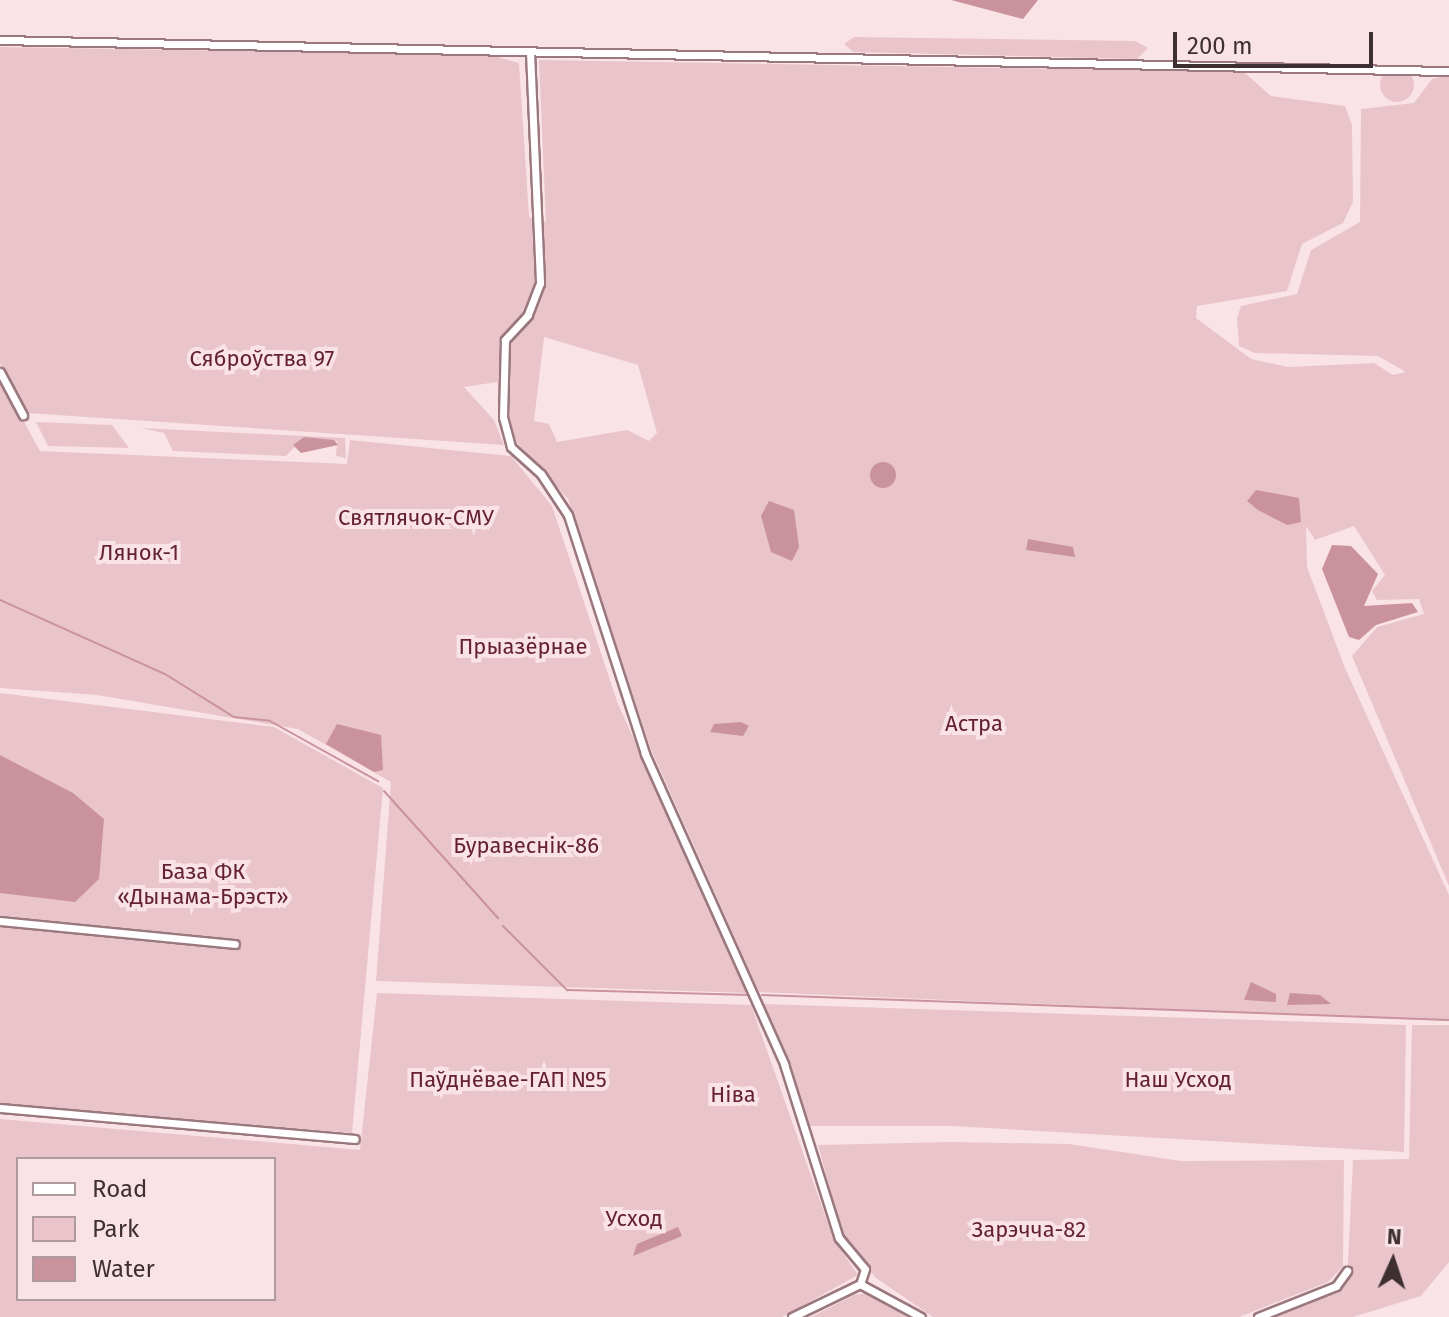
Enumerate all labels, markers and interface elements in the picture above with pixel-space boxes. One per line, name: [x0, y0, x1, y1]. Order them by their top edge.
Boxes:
scale bar: [1177, 16, 1377, 66]
text: 200 m: [1187, 32, 1253, 60]
park label: Сяброўства 97: [190, 346, 334, 372]
park label: Святлячок-СМУ: [338, 505, 494, 531]
park label: Лянок-1: [99, 540, 179, 566]
park label: Прыазёрнае: [458, 634, 588, 660]
park label: Астра: [945, 711, 1003, 737]
park label: Буравеснік-86: [453, 833, 599, 859]
park label: База ФК «Дынама-Брэст»: [117, 858, 289, 910]
park label: Паўднёвае-ГАП №5: [409, 1067, 607, 1093]
park label: Наш Усход: [1124, 1067, 1232, 1093]
park label: Ніва: [710, 1082, 756, 1108]
legend: [16, 1157, 276, 1301]
text: Road: [92, 1175, 147, 1203]
park label: Усход: [606, 1206, 662, 1232]
text: Park: [92, 1215, 139, 1243]
park label: Зарэчча-82: [972, 1217, 1086, 1243]
north arrow: [1353, 1221, 1433, 1301]
text: N: [1386, 1223, 1402, 1250]
text: Water: [92, 1255, 155, 1283]

